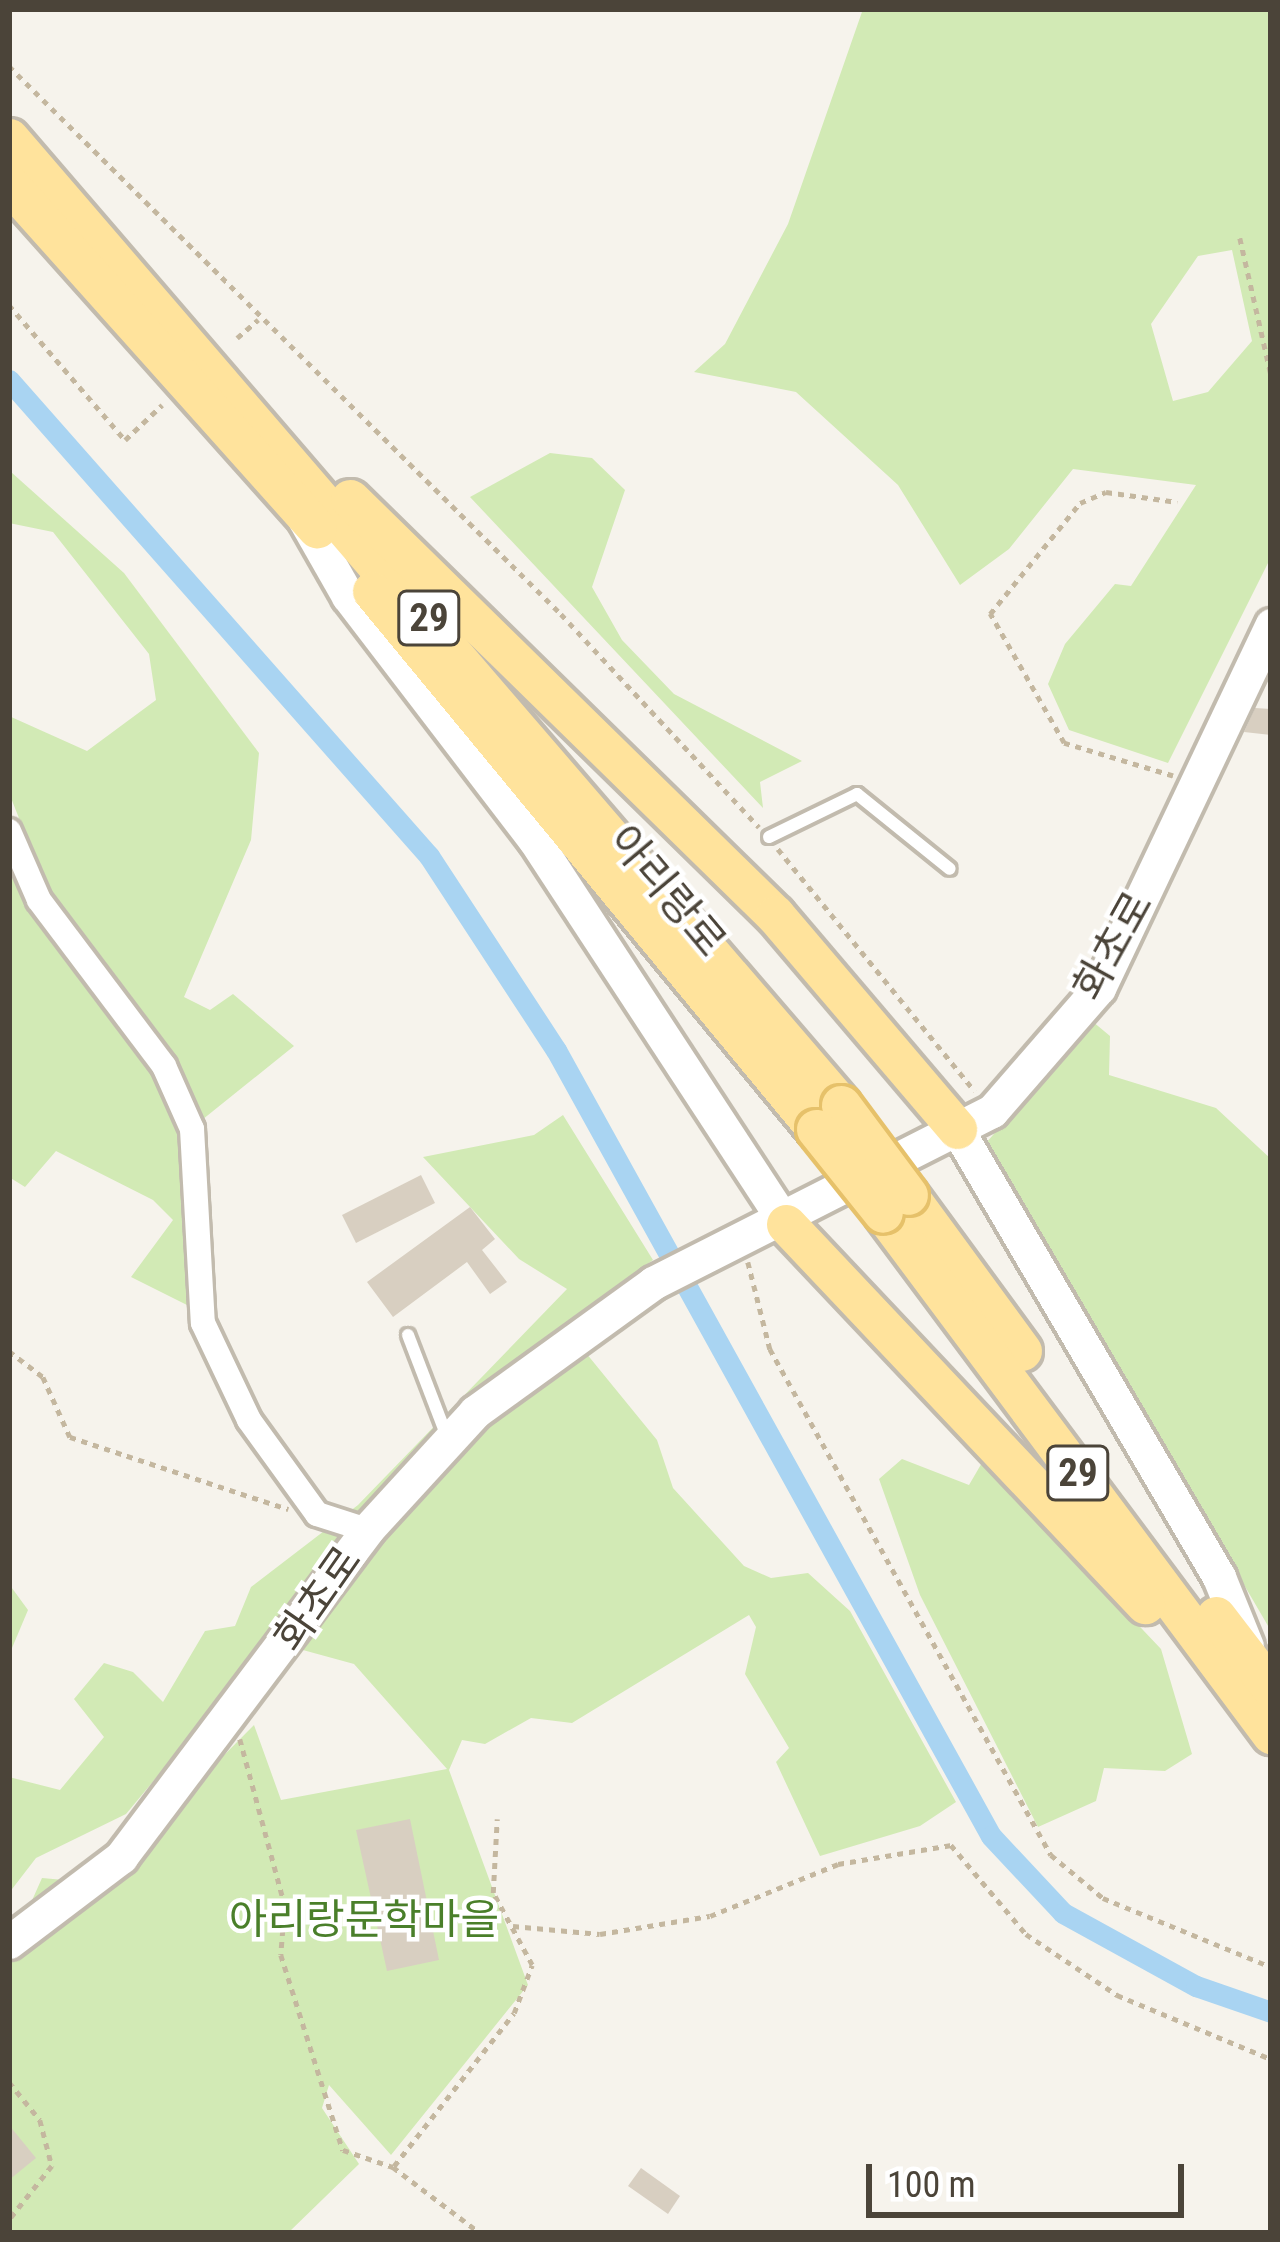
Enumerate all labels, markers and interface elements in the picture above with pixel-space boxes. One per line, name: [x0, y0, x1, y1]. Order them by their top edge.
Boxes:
road number: 29: [396, 585, 462, 651]
street label: 아리랑로: [598, 816, 736, 966]
street label: 화초로: [1063, 883, 1163, 1009]
road number: 29: [1045, 1440, 1111, 1506]
street label: 화초로: [264, 1537, 372, 1661]
park label: 아리랑문학마을: [229, 1895, 499, 1945]
scale bar: [872, 2140, 1190, 2214]
text: 100 m: [887, 2164, 976, 2206]

